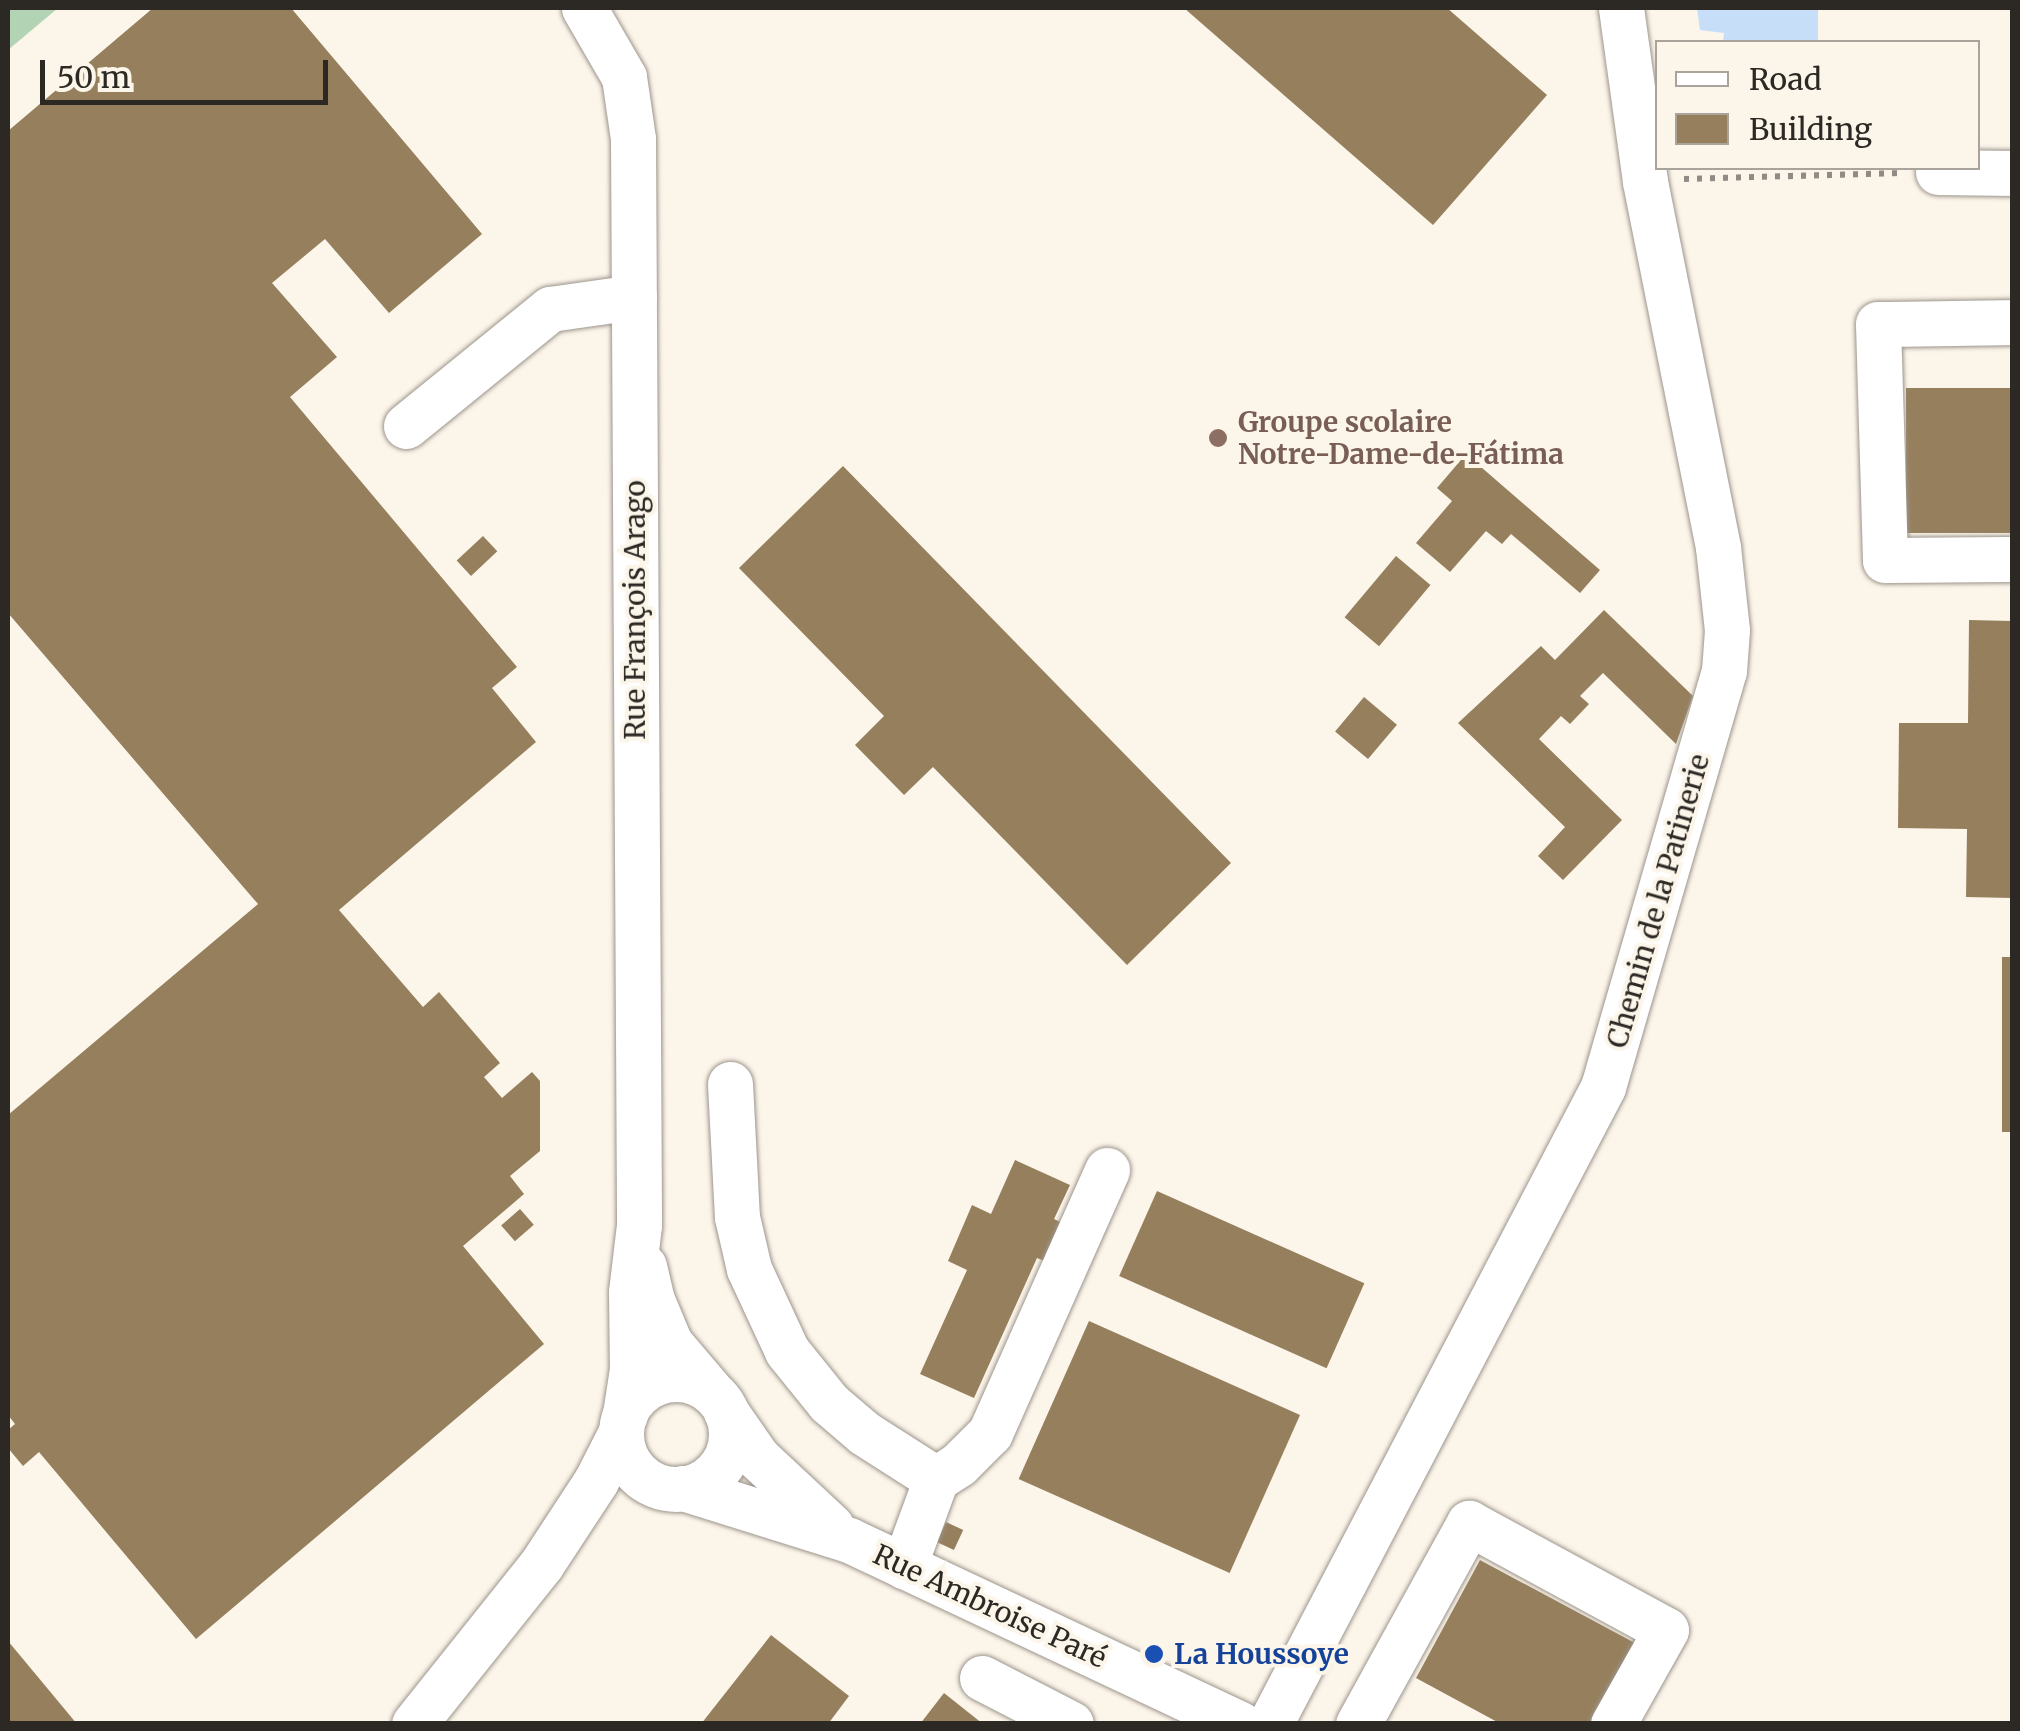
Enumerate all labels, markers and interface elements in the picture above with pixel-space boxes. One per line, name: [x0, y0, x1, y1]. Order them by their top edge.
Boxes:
scale bar: [45, 40, 332, 102]
legend: [1655, 40, 1980, 170]
text: 50 m: [57, 58, 130, 96]
text: Road: [1749, 60, 1822, 98]
text: Building: [1749, 110, 1872, 148]
place label: Groupe scolaire Notre-Dame-de-Fátima: [1238, 405, 1564, 471]
marker: Groupe scolaire Notre-Dame-de-Fátima: [1207, 427, 1229, 449]
street label: Rue François Arago: [618, 480, 652, 740]
street label: Chemin de la Patinerie: [1600, 750, 1716, 1052]
street label: Rue Ambroise Paré: [868, 1537, 1112, 1675]
place label: La Houssoye: [1174, 1637, 1349, 1671]
marker: La Houssoye: [1143, 1643, 1165, 1665]

